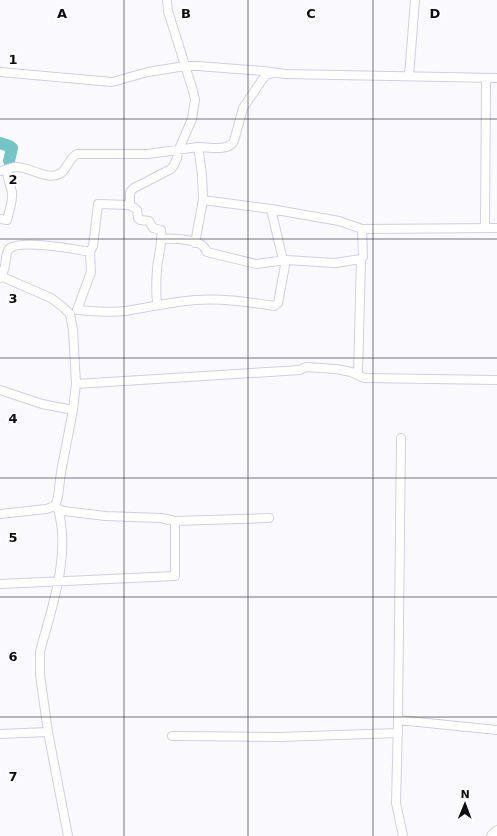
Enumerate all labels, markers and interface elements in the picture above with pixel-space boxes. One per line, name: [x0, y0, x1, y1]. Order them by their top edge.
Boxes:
text: A: [57, 6, 67, 21]
text: B: [181, 6, 191, 21]
text: C: [306, 6, 316, 21]
text: D: [430, 6, 441, 21]
text: 1: [8, 52, 18, 67]
text: 2: [8, 172, 18, 187]
text: 3: [8, 291, 18, 306]
text: 4: [8, 411, 18, 426]
text: 5: [8, 530, 18, 545]
text: 6: [8, 649, 18, 664]
text: 7: [8, 769, 18, 784]
north arrow: [445, 784, 485, 824]
text: N: [460, 788, 470, 801]

